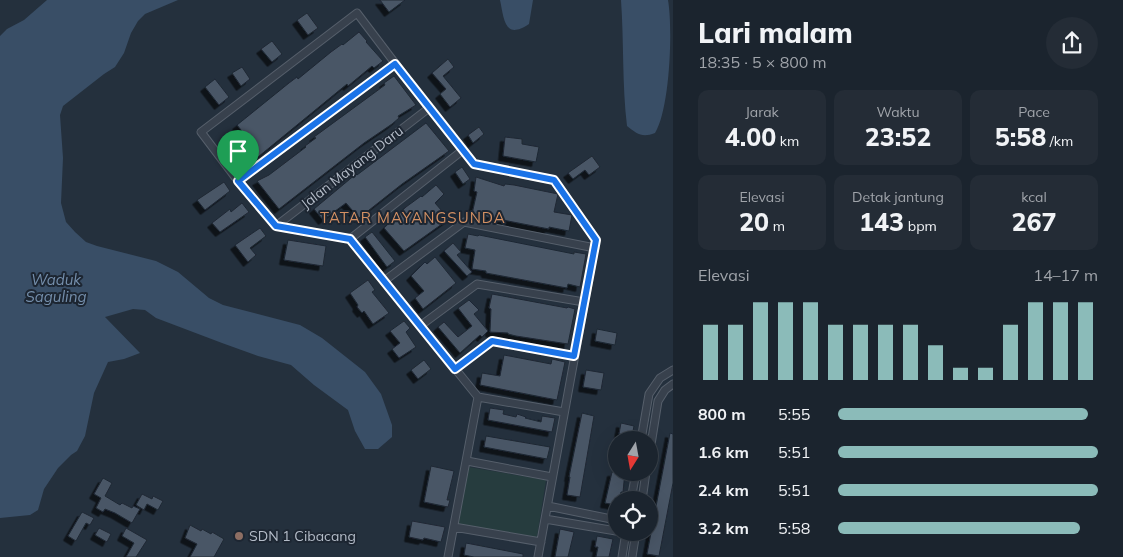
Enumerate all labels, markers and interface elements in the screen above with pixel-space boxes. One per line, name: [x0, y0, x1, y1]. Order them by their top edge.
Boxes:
text: Lari malam: [698, 15, 853, 50]
button: share: [1046, 17, 1098, 69]
text: 18:35 · 5 × 800 m: [698, 52, 827, 72]
text: Jarak: [745, 103, 779, 121]
text: Waktu: [876, 103, 920, 121]
text: Pace: [1018, 103, 1050, 121]
street label: Jalan Mayang Daru: [297, 121, 407, 213]
text: 4.00: [725, 121, 776, 152]
text: 23:52: [865, 121, 931, 152]
text: 5:58: [995, 121, 1046, 152]
pin: [217, 130, 259, 181]
text: km: [776, 132, 799, 150]
text: /km: [1046, 132, 1073, 150]
icon: arrive: [224, 137, 252, 165]
text: Elevasi: [739, 188, 785, 206]
text: Detak jantung: [852, 188, 944, 206]
text: kcal: [1021, 188, 1047, 206]
text: 20: [739, 206, 769, 237]
text: 143: [859, 206, 904, 237]
text: 267: [1011, 206, 1057, 237]
district label: TATAR MAYANGSUNDA: [320, 208, 506, 227]
text: m: [769, 217, 785, 235]
text: bpm: [904, 217, 937, 235]
text: Elevasi: [698, 265, 750, 285]
text: 14–17 m: [1033, 265, 1098, 285]
water label: Waduk Saguling: [25, 270, 87, 306]
text: 800 m: [698, 404, 746, 424]
text: 5:55: [778, 404, 810, 424]
north arrow: [608, 431, 658, 481]
map controls: [608, 431, 658, 541]
text: 1.6 km: [698, 442, 749, 462]
text: 5:51: [778, 442, 810, 462]
text: 2.4 km: [698, 480, 749, 500]
text: 5:51: [778, 480, 810, 500]
button: locate: [608, 491, 658, 541]
text: 3.2 km: [698, 518, 749, 538]
text: 5:58: [778, 518, 810, 538]
place label: SDN 1 Cibacang: [249, 527, 356, 545]
marker: SDN 1 Cibacang: [233, 530, 245, 542]

